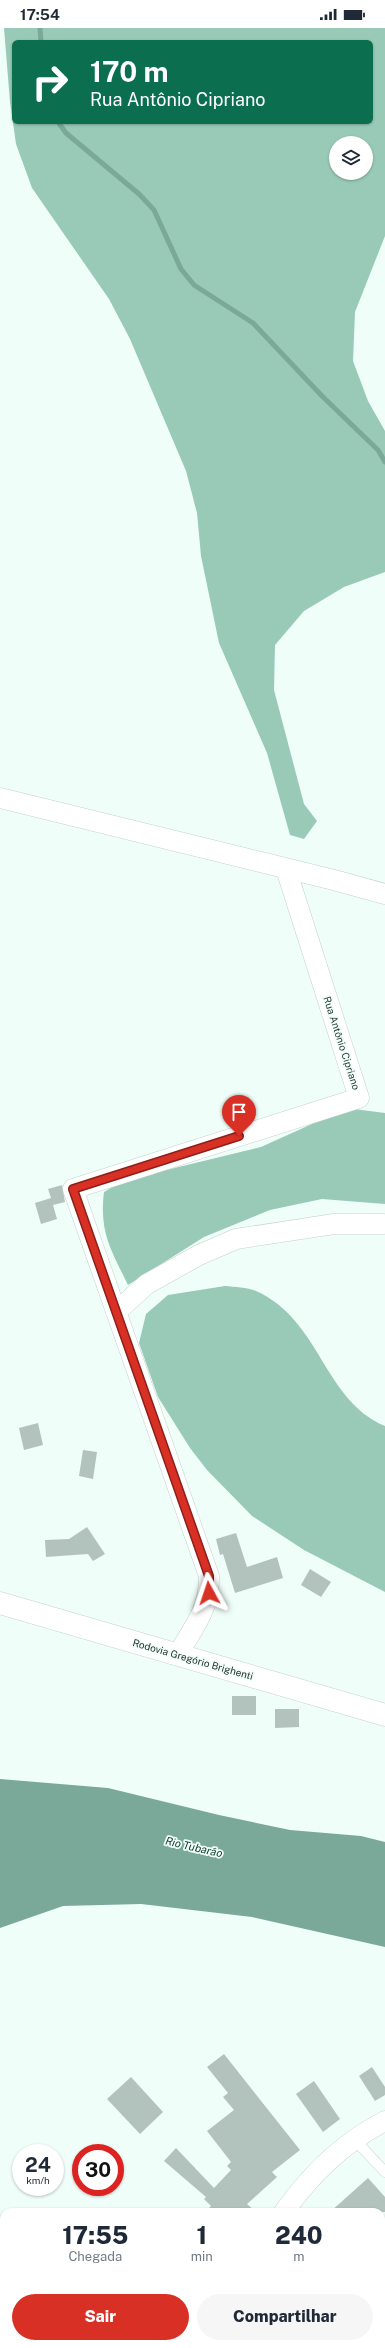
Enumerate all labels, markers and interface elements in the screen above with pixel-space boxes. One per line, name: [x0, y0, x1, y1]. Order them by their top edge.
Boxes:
text: 17:54: [20, 6, 60, 23]
text: 170 m: [90, 55, 169, 88]
icon: right: [24, 56, 76, 108]
text: Rua Antônio Cipriano: [90, 89, 266, 110]
map controls: [329, 136, 373, 180]
button: layers: [329, 136, 373, 180]
street label: Rua Antônio Cipriano: [321, 995, 363, 1092]
pin: [222, 1095, 256, 1136]
icon: arrive: [228, 1101, 250, 1123]
position arrow: [188, 1572, 230, 1614]
street label: Rodovia Gregório Brighenti: [131, 1636, 255, 1682]
water label: Rio Tubarão: [164, 1835, 224, 1859]
speed limit sign: 30: [72, 2144, 124, 2196]
text: 24: [25, 2153, 51, 2177]
text: km/h: [26, 2174, 50, 2186]
text: 17:55: [62, 2221, 128, 2249]
text: 1: [196, 2221, 207, 2249]
text: 240: [275, 2221, 323, 2249]
text: Chegada: [68, 2249, 122, 2264]
text: min: [191, 2249, 213, 2264]
text: m: [293, 2249, 304, 2264]
button: Sair: [12, 2294, 189, 2340]
button: Compartilhar: [197, 2294, 373, 2340]

